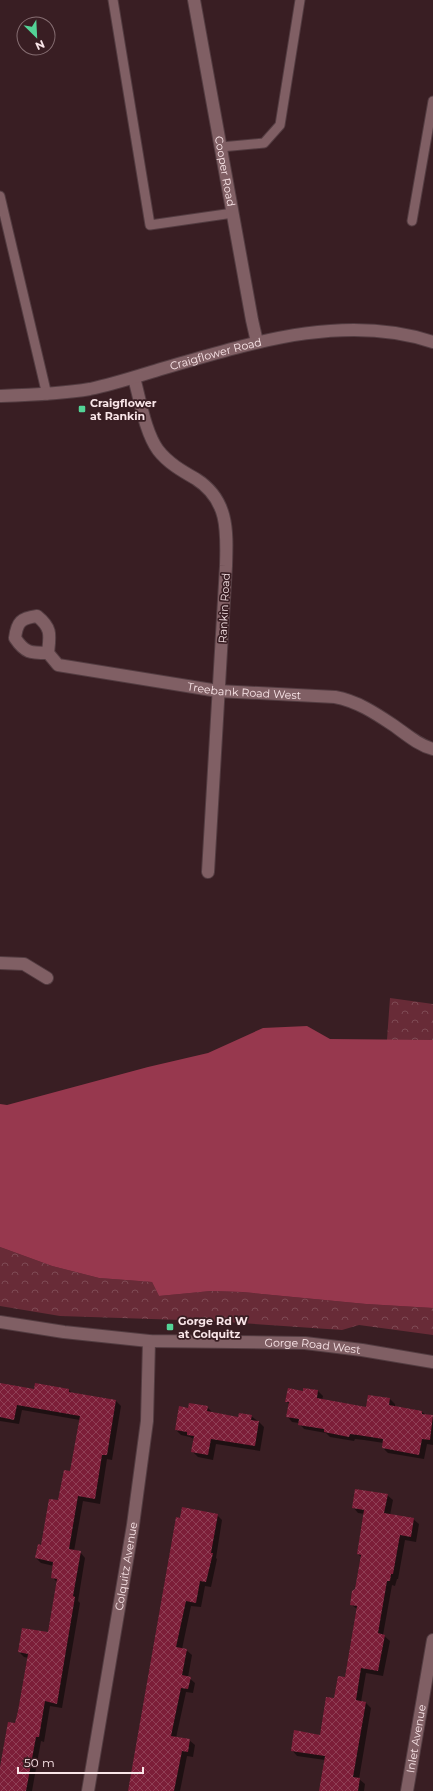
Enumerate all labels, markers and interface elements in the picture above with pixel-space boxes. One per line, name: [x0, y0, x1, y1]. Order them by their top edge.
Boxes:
north arrow: [16, 16, 56, 56]
text: N: [33, 37, 47, 53]
street label: Cooper Road: [212, 135, 238, 208]
street label: Craigflower Road: [168, 335, 263, 373]
place label: Craigflower at Rankin: [90, 396, 157, 423]
marker: Craigflower at Rankin: [77, 404, 87, 414]
street label: Rankin Road: [215, 572, 233, 644]
street label: Treebank Road West: [186, 679, 302, 702]
place label: Gorge Rd W at Colquitz: [178, 1314, 248, 1341]
marker: Gorge Rd W at Colquitz: [165, 1322, 175, 1332]
street label: Gorge Road West: [264, 1335, 362, 1357]
street label: Colquitz Avenue: [112, 1520, 140, 1612]
street label: Inlet Avenue: [403, 1703, 429, 1774]
scale bar: [18, 1749, 143, 1775]
text: 50 m: [24, 1755, 55, 1770]

